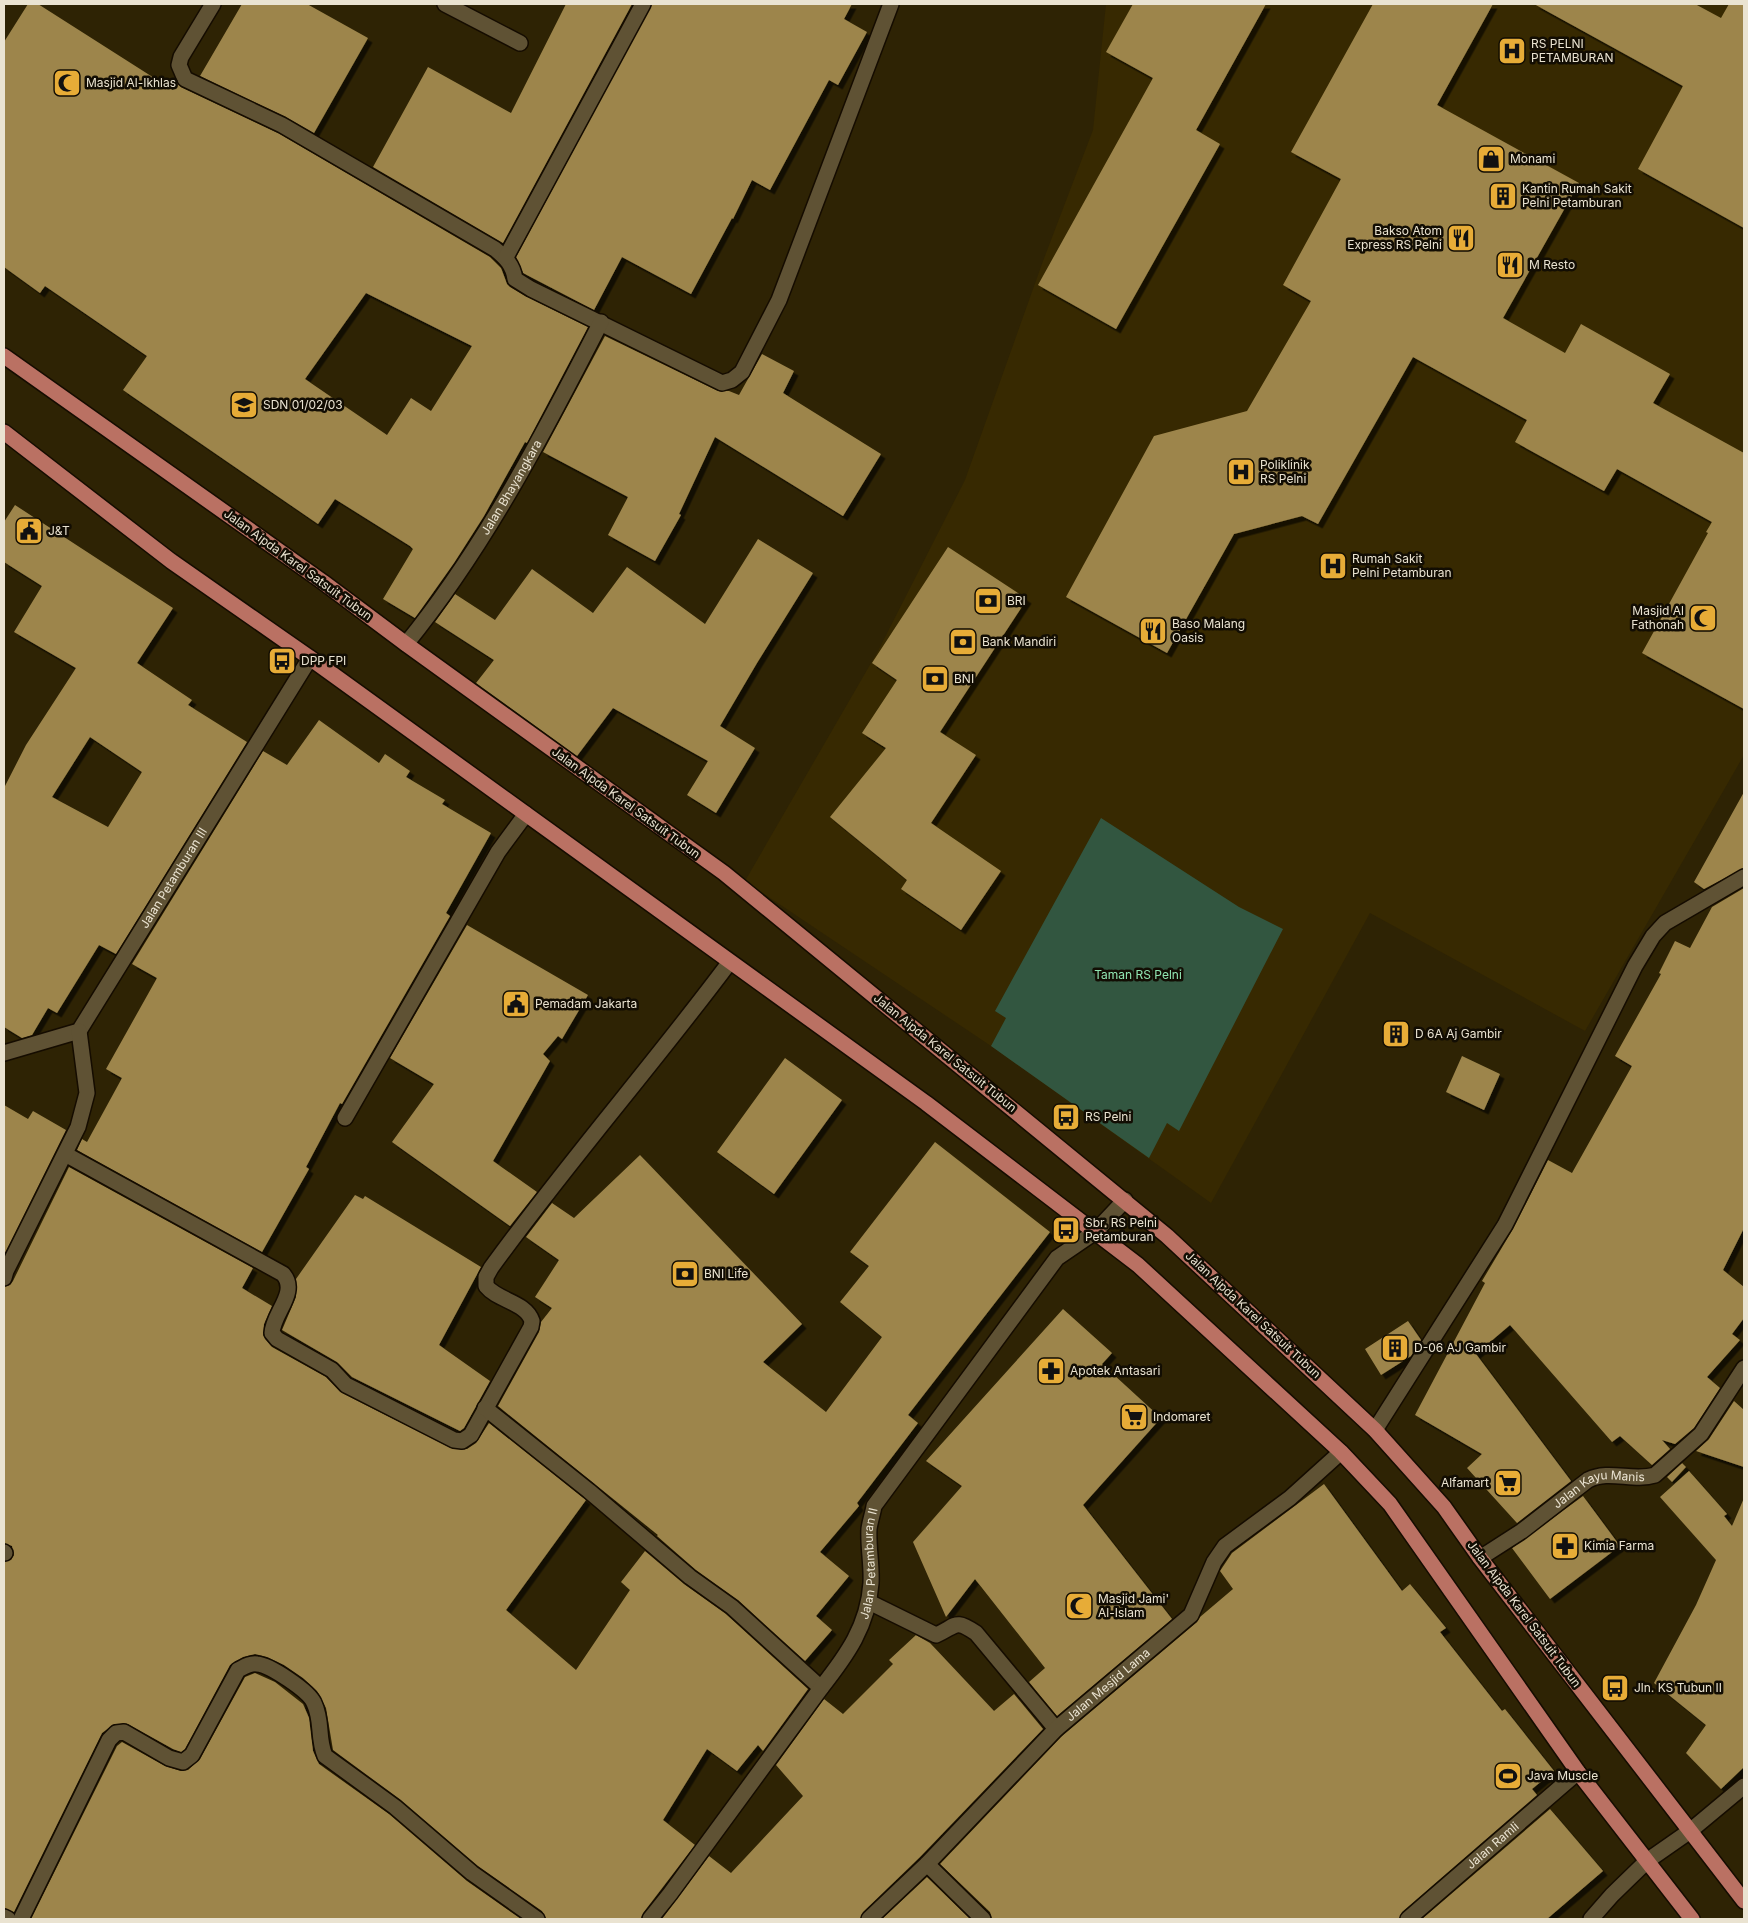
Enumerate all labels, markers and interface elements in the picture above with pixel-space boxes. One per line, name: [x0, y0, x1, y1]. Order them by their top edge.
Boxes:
hospital icon: RS PELNI PETAMBURAN: [1497, 36, 1527, 66]
place label: RS PELNI PETAMBURAN: [1531, 36, 1614, 65]
mosque icon: Masjid Al-Ikhlas: [52, 68, 82, 98]
place label: Masjid Al-Ikhlas: [86, 75, 176, 90]
shop icon: Monami: [1476, 144, 1506, 174]
place label: Monami: [1510, 151, 1555, 166]
building icon: Kantin Rumah Sakit Pelni Petamburan: [1488, 181, 1518, 211]
place label: Kantin Rumah Sakit Pelni Petamburan: [1522, 181, 1632, 210]
place label: Bakso Atom Express RS Pelni: [1347, 223, 1442, 252]
restaurant icon: Bakso Atom Express RS Pelni: [1446, 223, 1476, 253]
restaurant icon: M Resto: [1495, 250, 1525, 280]
place label: M Resto: [1529, 257, 1575, 272]
school or university icon: SDN 01/02/03: [229, 390, 259, 420]
place label: SDN 01/02/03: [263, 397, 343, 412]
street label: Jalan Bhayangkara: [477, 437, 545, 538]
hospital icon: Poliklinik RS Pelni: [1226, 457, 1256, 487]
place label: Poliklinik RS Pelni: [1260, 457, 1310, 486]
street label: Jalan Aipda Karel Satsuit Tubun: [221, 506, 375, 623]
public building icon: J&T: [14, 516, 44, 546]
place label: J&T: [48, 523, 70, 538]
hospital icon: Rumah Sakit Pelni Petamburan: [1318, 551, 1348, 581]
place label: Rumah Sakit Pelni Petamburan: [1352, 551, 1452, 580]
bank icon: BRI: [973, 586, 1003, 616]
place label: BRI: [1007, 593, 1026, 608]
place label: Masjid Al Fathonah: [1631, 603, 1684, 632]
mosque icon: Masjid Al Fathonah: [1688, 603, 1718, 633]
restaurant icon: Baso Malang Oasis: [1138, 616, 1168, 646]
place label: Baso Malang Oasis: [1172, 616, 1245, 645]
bank icon: Bank Mandiri: [948, 627, 978, 657]
place label: Bank Mandiri: [982, 634, 1056, 649]
bus stop icon: DPP FPI: [267, 646, 297, 676]
place label: DPP FPI: [301, 653, 346, 668]
bank icon: BNI: [920, 664, 950, 694]
place label: BNI: [954, 671, 974, 686]
street label: Jalan Aipda Karel Satsuit Tubun: [549, 744, 703, 861]
street label: Jalan Petamburan III: [136, 825, 210, 931]
park label: Taman RS Pelni: [1094, 967, 1182, 982]
public building icon: Pemadam Jakarta: [501, 989, 531, 1019]
street label: Jalan Aipda Karel Satsuit Tubun: [871, 990, 1020, 1115]
place label: Pemadam Jakarta: [535, 996, 637, 1011]
building icon: D 6A Aj Gambir: [1381, 1019, 1411, 1049]
place label: D 6A Aj Gambir: [1415, 1026, 1502, 1041]
bus stop icon: RS Pelni: [1051, 1102, 1081, 1132]
place label: RS Pelni: [1085, 1109, 1131, 1124]
bus stop icon: Sbr. RS Pelni Petamburan: [1051, 1215, 1081, 1245]
place label: Sbr. RS Pelni Petamburan: [1085, 1215, 1157, 1244]
street label: Jalan Aipda Karel Satsuit Tubun: [1183, 1248, 1324, 1381]
bank icon: BNI Life: [670, 1259, 700, 1289]
place label: BNI Life: [704, 1266, 748, 1281]
building icon: D-06 AJ Gambir: [1380, 1333, 1410, 1363]
place label: D-06 AJ Gambir: [1414, 1340, 1507, 1355]
pharmacy icon: Apotek Antasari: [1036, 1356, 1066, 1386]
place label: Apotek Antasari: [1070, 1363, 1160, 1378]
supermarket icon: Indomaret: [1119, 1402, 1149, 1432]
place label: Indomaret: [1153, 1409, 1210, 1424]
street label: Jalan Kayu Manis: [1550, 1467, 1645, 1511]
supermarket icon: Alfamart: [1493, 1468, 1523, 1498]
place label: Alfamart: [1441, 1475, 1489, 1490]
street label: Jalan Petamburan II: [856, 1506, 881, 1621]
pharmacy icon: Kimia Farma: [1550, 1531, 1580, 1561]
street label: Jalan Aipda Karel Satsuit Tubun: [1464, 1537, 1584, 1690]
place label: Kimia Farma: [1584, 1538, 1654, 1553]
mosque icon: Masjid Jami' Al-Islam: [1064, 1591, 1094, 1621]
place label: Masjid Jami' Al-Islam: [1098, 1591, 1169, 1620]
street label: Jalan Mesjid Lama: [1063, 1645, 1153, 1724]
bus stop icon: Jln. KS Tubun II: [1600, 1673, 1630, 1703]
place label: Jln. KS Tubun II: [1634, 1680, 1722, 1695]
sports icon: Java Muscle: [1493, 1761, 1523, 1791]
place label: Java Muscle: [1527, 1768, 1598, 1783]
street label: Jalan Ramli: [1463, 1819, 1522, 1872]

